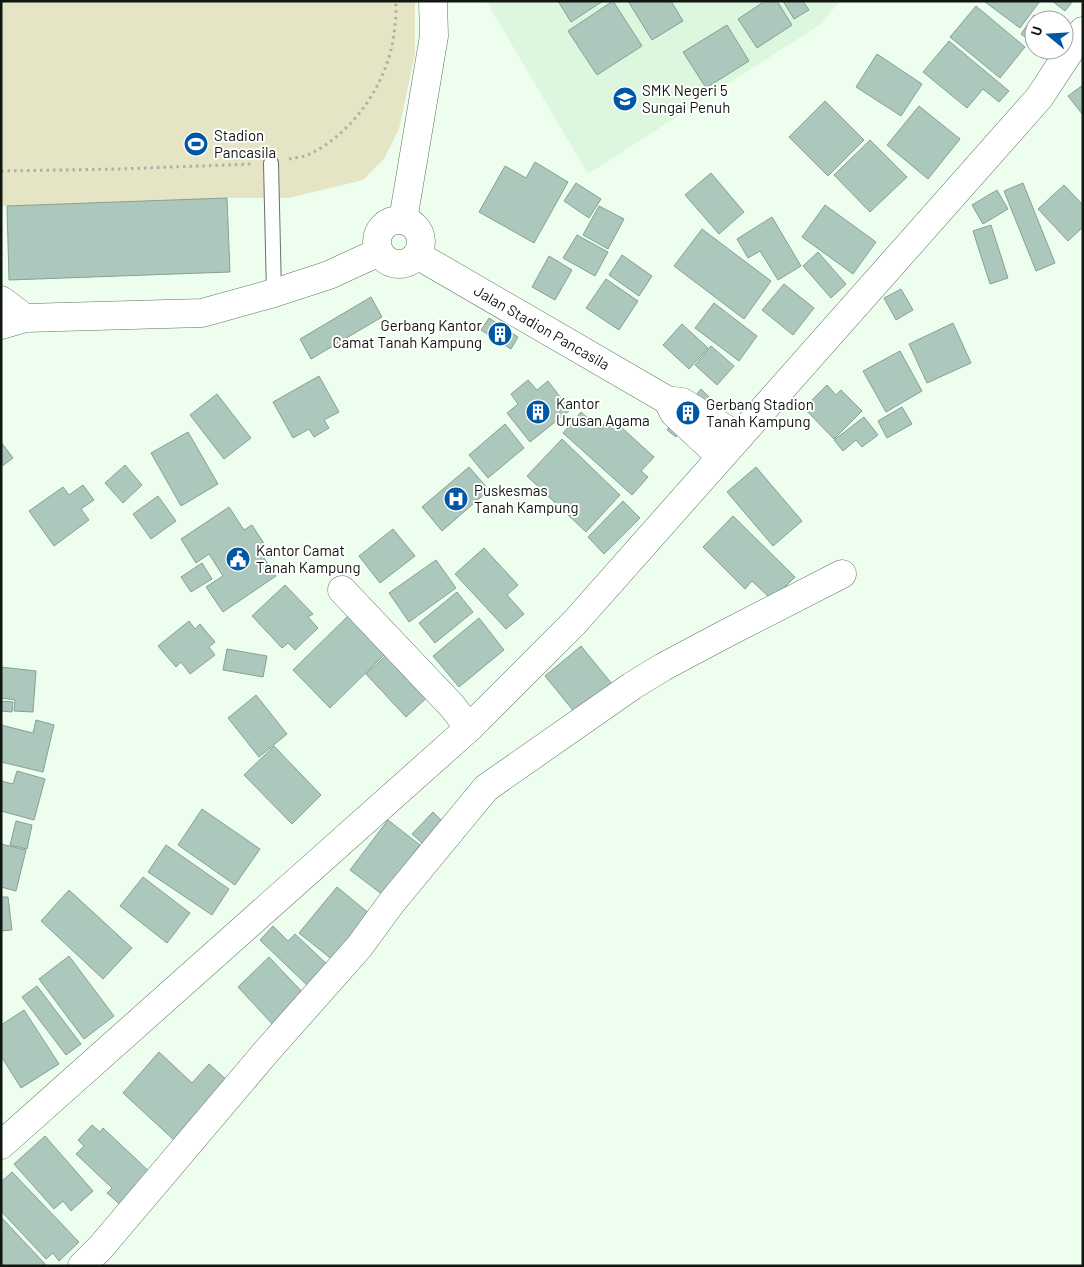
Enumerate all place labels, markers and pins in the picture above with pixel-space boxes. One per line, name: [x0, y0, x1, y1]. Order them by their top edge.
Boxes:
place label: SMK Negeri 5 Sungai Penuh: [642, 81, 730, 116]
school or university icon: SMK Negeri 5 Sungai Penuh: [612, 86, 638, 112]
place label: Stadion Pancasila: [214, 126, 276, 161]
sports icon: Stadion Pancasila: [183, 131, 209, 157]
place label: Gerbang Kantor Camat Tanah Kampung: [332, 316, 483, 351]
building icon: Gerbang Kantor Camat Tanah Kampung: [487, 321, 513, 347]
place label: Kantor Urusan Agama: [556, 394, 650, 429]
place label: Gerbang Stadion Tanah Kampung: [706, 395, 814, 430]
building icon: Kantor Urusan Agama: [525, 399, 551, 425]
building icon: Gerbang Stadion Tanah Kampung: [675, 400, 701, 426]
place label: Puskesmas Tanah Kampung: [474, 481, 578, 516]
hospital icon: Puskesmas Tanah Kampung: [443, 486, 469, 512]
place label: Kantor Camat Tanah Kampung: [256, 541, 360, 576]
public building icon: Kantor Camat Tanah Kampung: [225, 546, 251, 572]

